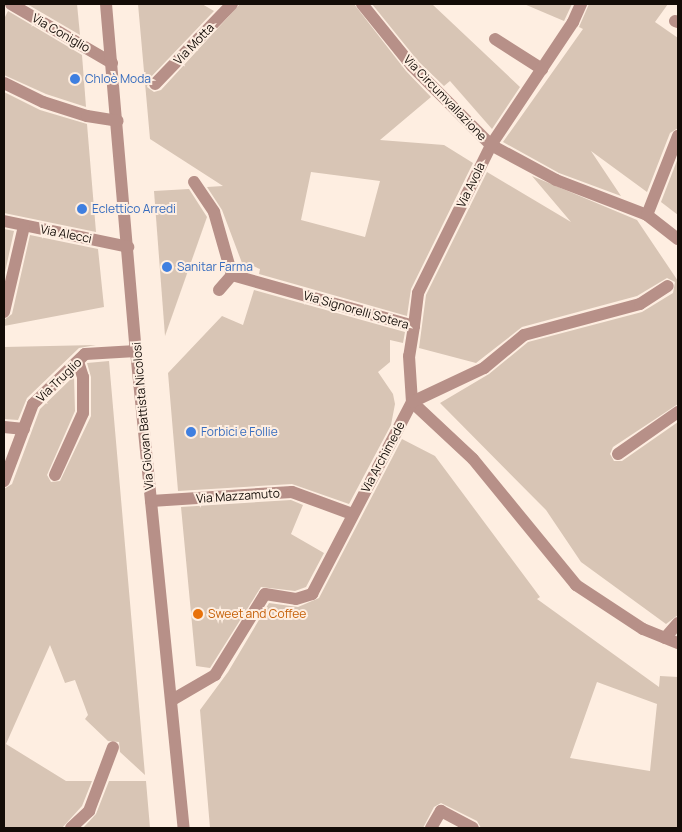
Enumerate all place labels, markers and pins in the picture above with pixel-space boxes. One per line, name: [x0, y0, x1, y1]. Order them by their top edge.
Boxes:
place label: Chloè Moda: [85, 72, 151, 86]
marker: Chloè Moda: [69, 73, 81, 85]
place label: Eclettico Arredi: [92, 202, 176, 216]
marker: Eclettico Arredi: [76, 203, 88, 215]
place label: Sanitar Farma: [177, 260, 253, 274]
marker: Sanitar Farma: [161, 261, 173, 273]
place label: Forbici e Follie: [201, 425, 278, 439]
marker: Forbici e Follie: [185, 426, 197, 438]
place label: Sweet and Coffee: [208, 607, 306, 621]
marker: Sweet and Coffee: [192, 608, 204, 620]

